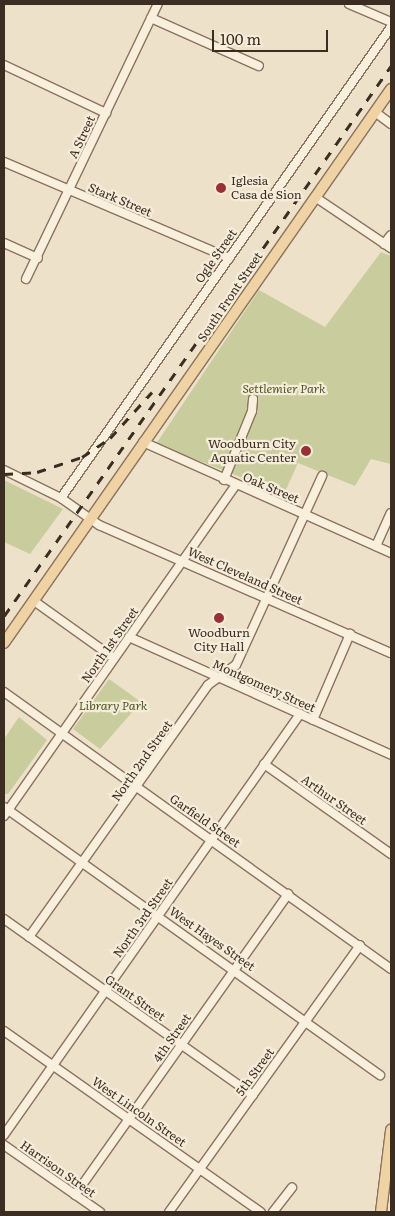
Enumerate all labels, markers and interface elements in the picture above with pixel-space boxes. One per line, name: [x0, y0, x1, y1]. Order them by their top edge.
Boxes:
scale bar: [215, 20, 331, 52]
text: 100 m: [220, 27, 261, 50]
street label: A Street: [66, 113, 98, 161]
place label: Iglesia Casa de Sion: [231, 174, 302, 202]
street label: Stark Street: [86, 180, 154, 220]
marker: Iglesia Casa de Sion: [215, 182, 227, 194]
street label: Ogle Street: [192, 226, 240, 286]
street label: South Front Street: [195, 249, 265, 345]
park label: Settlemier Park: [243, 382, 325, 396]
place label: Woodburn City Aquatic Center: [208, 437, 296, 465]
marker: Woodburn City Aquatic Center: [300, 445, 312, 457]
street label: Oak Street: [241, 470, 301, 506]
street label: West Cleveland Street: [185, 544, 305, 608]
street label: North 1st Street: [79, 604, 141, 686]
marker: Woodburn City Hall: [213, 612, 225, 624]
place label: Woodburn City Hall: [188, 626, 250, 654]
street label: Montgomery Street: [210, 657, 318, 715]
park label: Library Park: [79, 699, 147, 713]
street label: North 2nd Street: [109, 718, 175, 804]
street label: Arthur Street: [298, 772, 370, 828]
street label: Garfield Street: [167, 791, 243, 851]
street label: North 3rd Street: [110, 876, 176, 960]
street label: West Hayes Street: [166, 904, 258, 974]
street label: Grant Street: [102, 972, 168, 1024]
street label: 4th Street: [150, 1011, 194, 1065]
street label: 5th Street: [233, 1045, 277, 1099]
street label: West Lincoln Street: [89, 1074, 189, 1150]
street label: Harrison Street: [18, 1138, 98, 1200]

